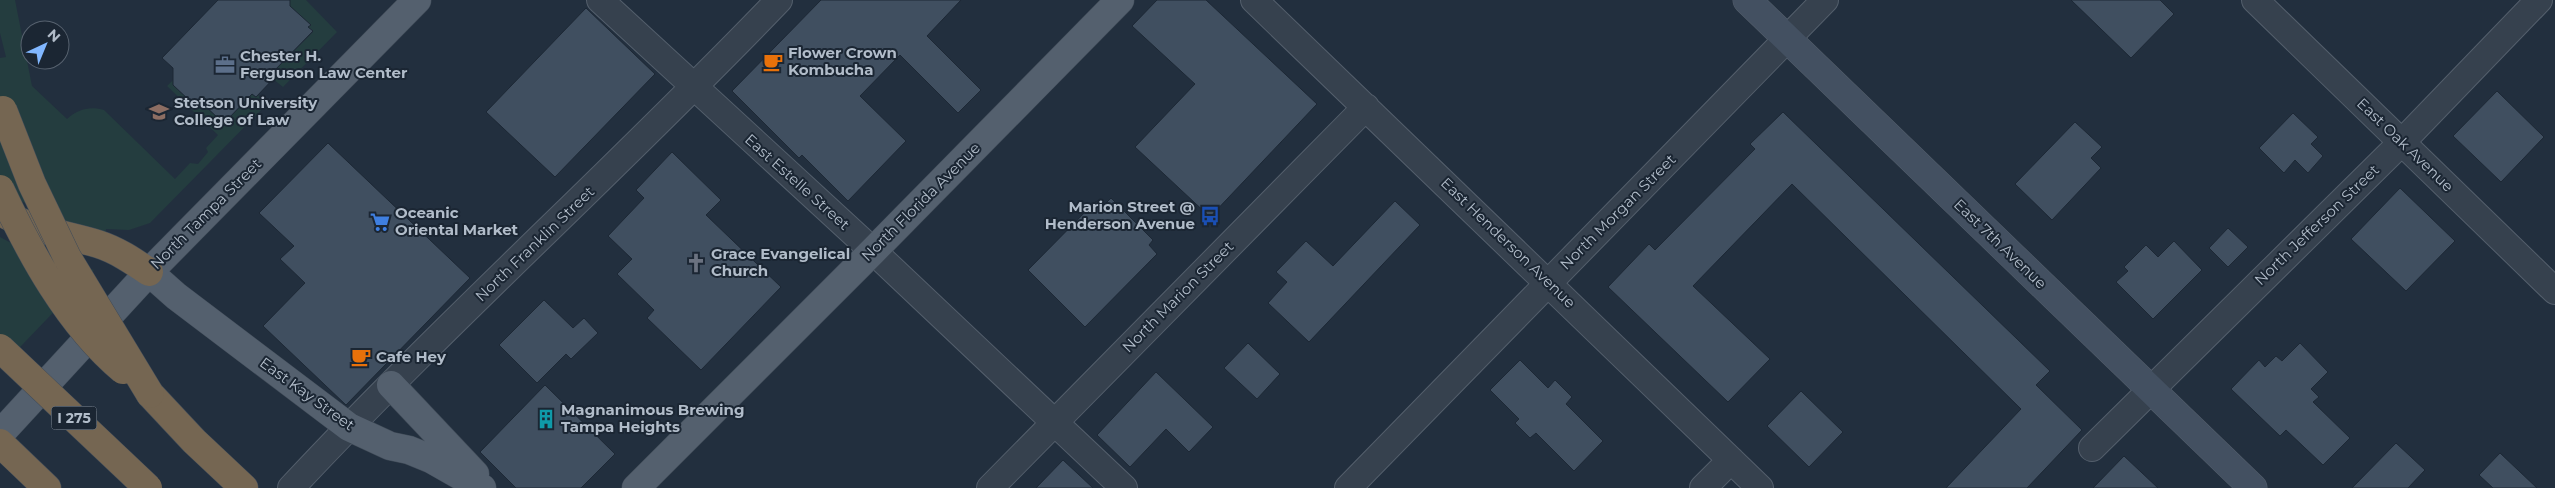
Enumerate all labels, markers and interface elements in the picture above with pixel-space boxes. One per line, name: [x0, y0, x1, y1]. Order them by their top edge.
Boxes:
north arrow: [20, 20, 70, 70]
text: N: [44, 25, 64, 46]
place label: Flower Crown Kombucha: [788, 43, 897, 79]
place label: Chester H. Ferguson Law Center: [240, 46, 408, 82]
cafe icon: Flower Crown Kombucha: [762, 51, 784, 73]
office icon: Chester H. Ferguson Law Center: [214, 54, 236, 76]
place label: Stetson University College of Law: [174, 93, 318, 129]
street label: East Oak Avenue: [2353, 94, 2458, 196]
school or university icon: Stetson University College of Law: [148, 101, 170, 123]
street label: East Estelle Street: [741, 130, 854, 234]
street label: North Florida Avenue: [857, 138, 984, 265]
street label: North Morgan Street: [1556, 150, 1680, 274]
street label: North Tampa Street: [146, 154, 265, 273]
street label: North Jefferson Street: [2250, 160, 2383, 289]
street label: East Henderson Avenue: [1437, 173, 1580, 312]
street label: North Franklin Street: [471, 182, 598, 305]
street label: East 7th Avenue: [1950, 195, 2051, 293]
place label: Marion Street @ Henderson Avenue: [1045, 197, 1195, 233]
place label: Oceanic Oriental Market: [395, 203, 519, 239]
bus stop icon: Marion Street @ Henderson Avenue: [1199, 205, 1221, 227]
supermarket icon: Oceanic Oriental Market: [369, 211, 391, 233]
street label: North Marion Street: [1118, 237, 1237, 356]
place label: Grace Evangelical Church: [711, 244, 850, 280]
church icon: Grace Evangelical Church: [685, 252, 707, 274]
cafe icon: Cafe Hey: [350, 346, 372, 368]
place label: Cafe Hey: [376, 347, 447, 366]
street label: East Kay Street: [256, 353, 358, 434]
place label: Magnanimous Brewing Tampa Heights: [561, 400, 744, 436]
road number: I 275: [52, 406, 96, 429]
building icon: Magnanimous Brewing Tampa Heights: [535, 408, 557, 430]

